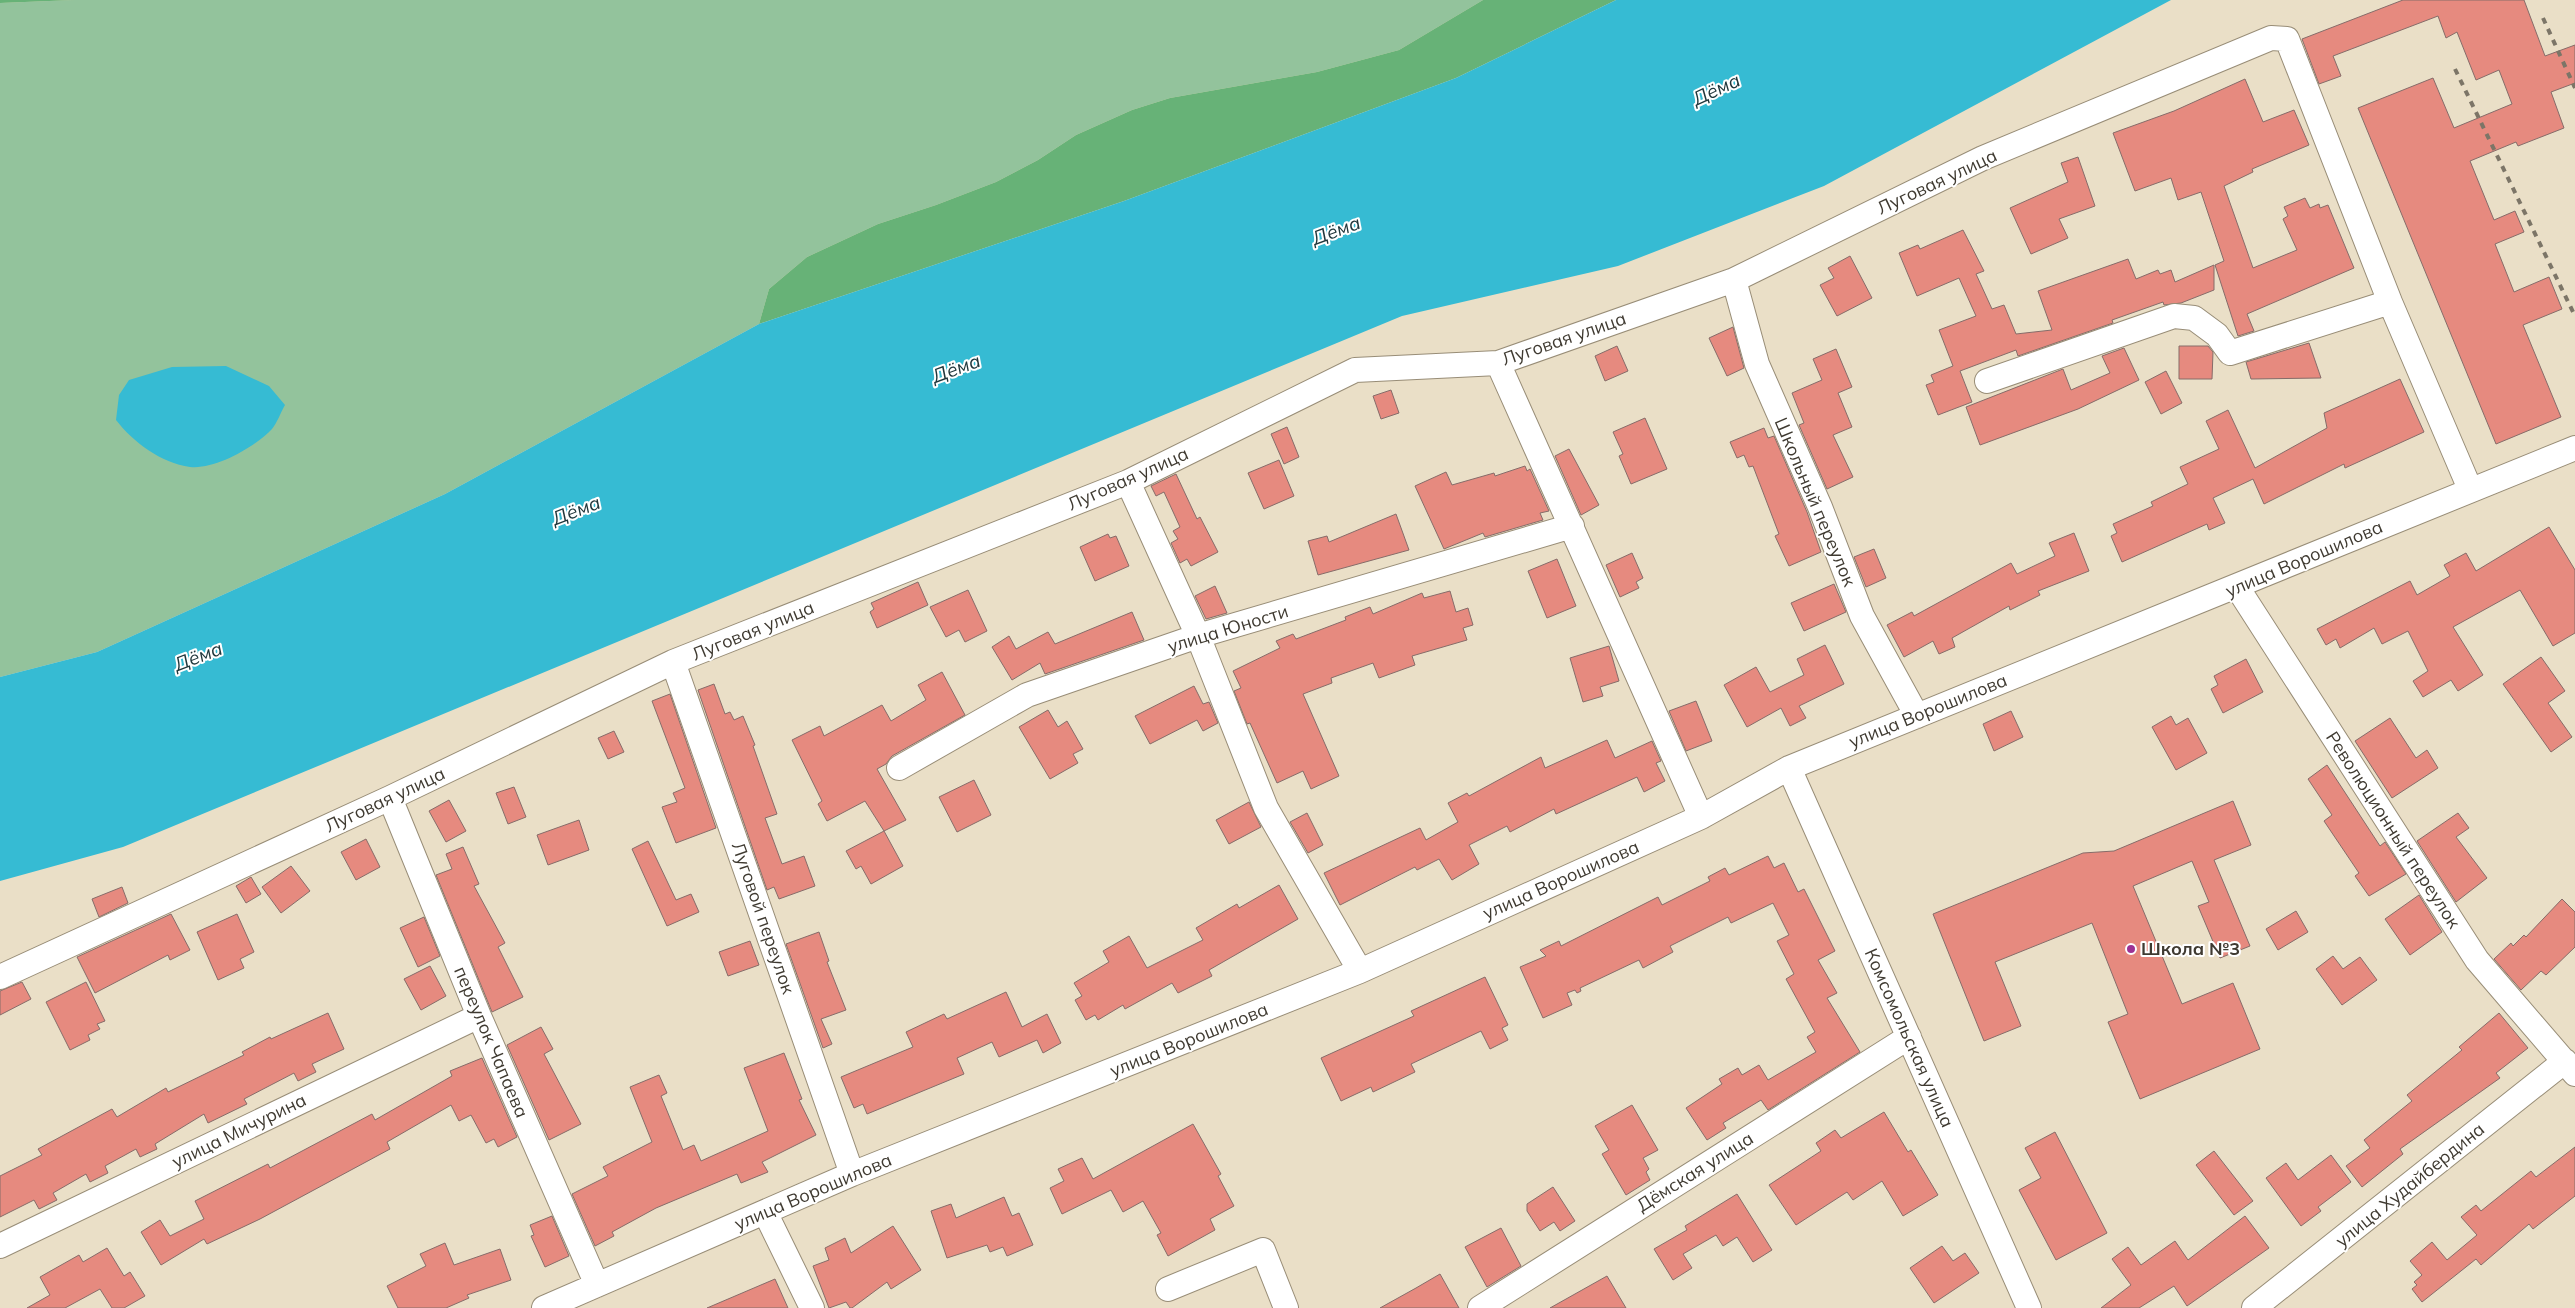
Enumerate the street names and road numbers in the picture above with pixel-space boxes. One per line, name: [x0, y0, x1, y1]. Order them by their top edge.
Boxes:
street label: Луговая улица: [1873, 144, 2001, 219]
street label: Луговая улица: [1499, 306, 1629, 371]
street label: Школьный переулок: [1770, 414, 1862, 590]
street label: Луговая улица: [1064, 442, 1192, 515]
street label: улица Ворошилова: [2222, 515, 2386, 602]
street label: Луговая улица: [688, 596, 817, 666]
street label: улица Юности: [1165, 599, 1291, 658]
street label: улица Ворошилова: [1845, 668, 2010, 753]
street label: Революционный переулок: [2321, 727, 2466, 933]
street label: Луговая улица: [321, 762, 449, 837]
street label: улица Ворошилова: [1479, 835, 1643, 924]
street label: Луговой переулок: [727, 839, 800, 997]
street label: Комсомольская улица: [1860, 945, 1959, 1131]
street label: переулок Чапаева: [449, 963, 534, 1121]
street label: улица Ворошилова: [1106, 997, 1271, 1082]
street label: улица Мичурина: [168, 1088, 310, 1173]
street label: улица Худайбердина: [2330, 1117, 2489, 1252]
street label: Дёмская улица: [1632, 1127, 1757, 1217]
street label: улица Ворошилова: [731, 1148, 895, 1235]

